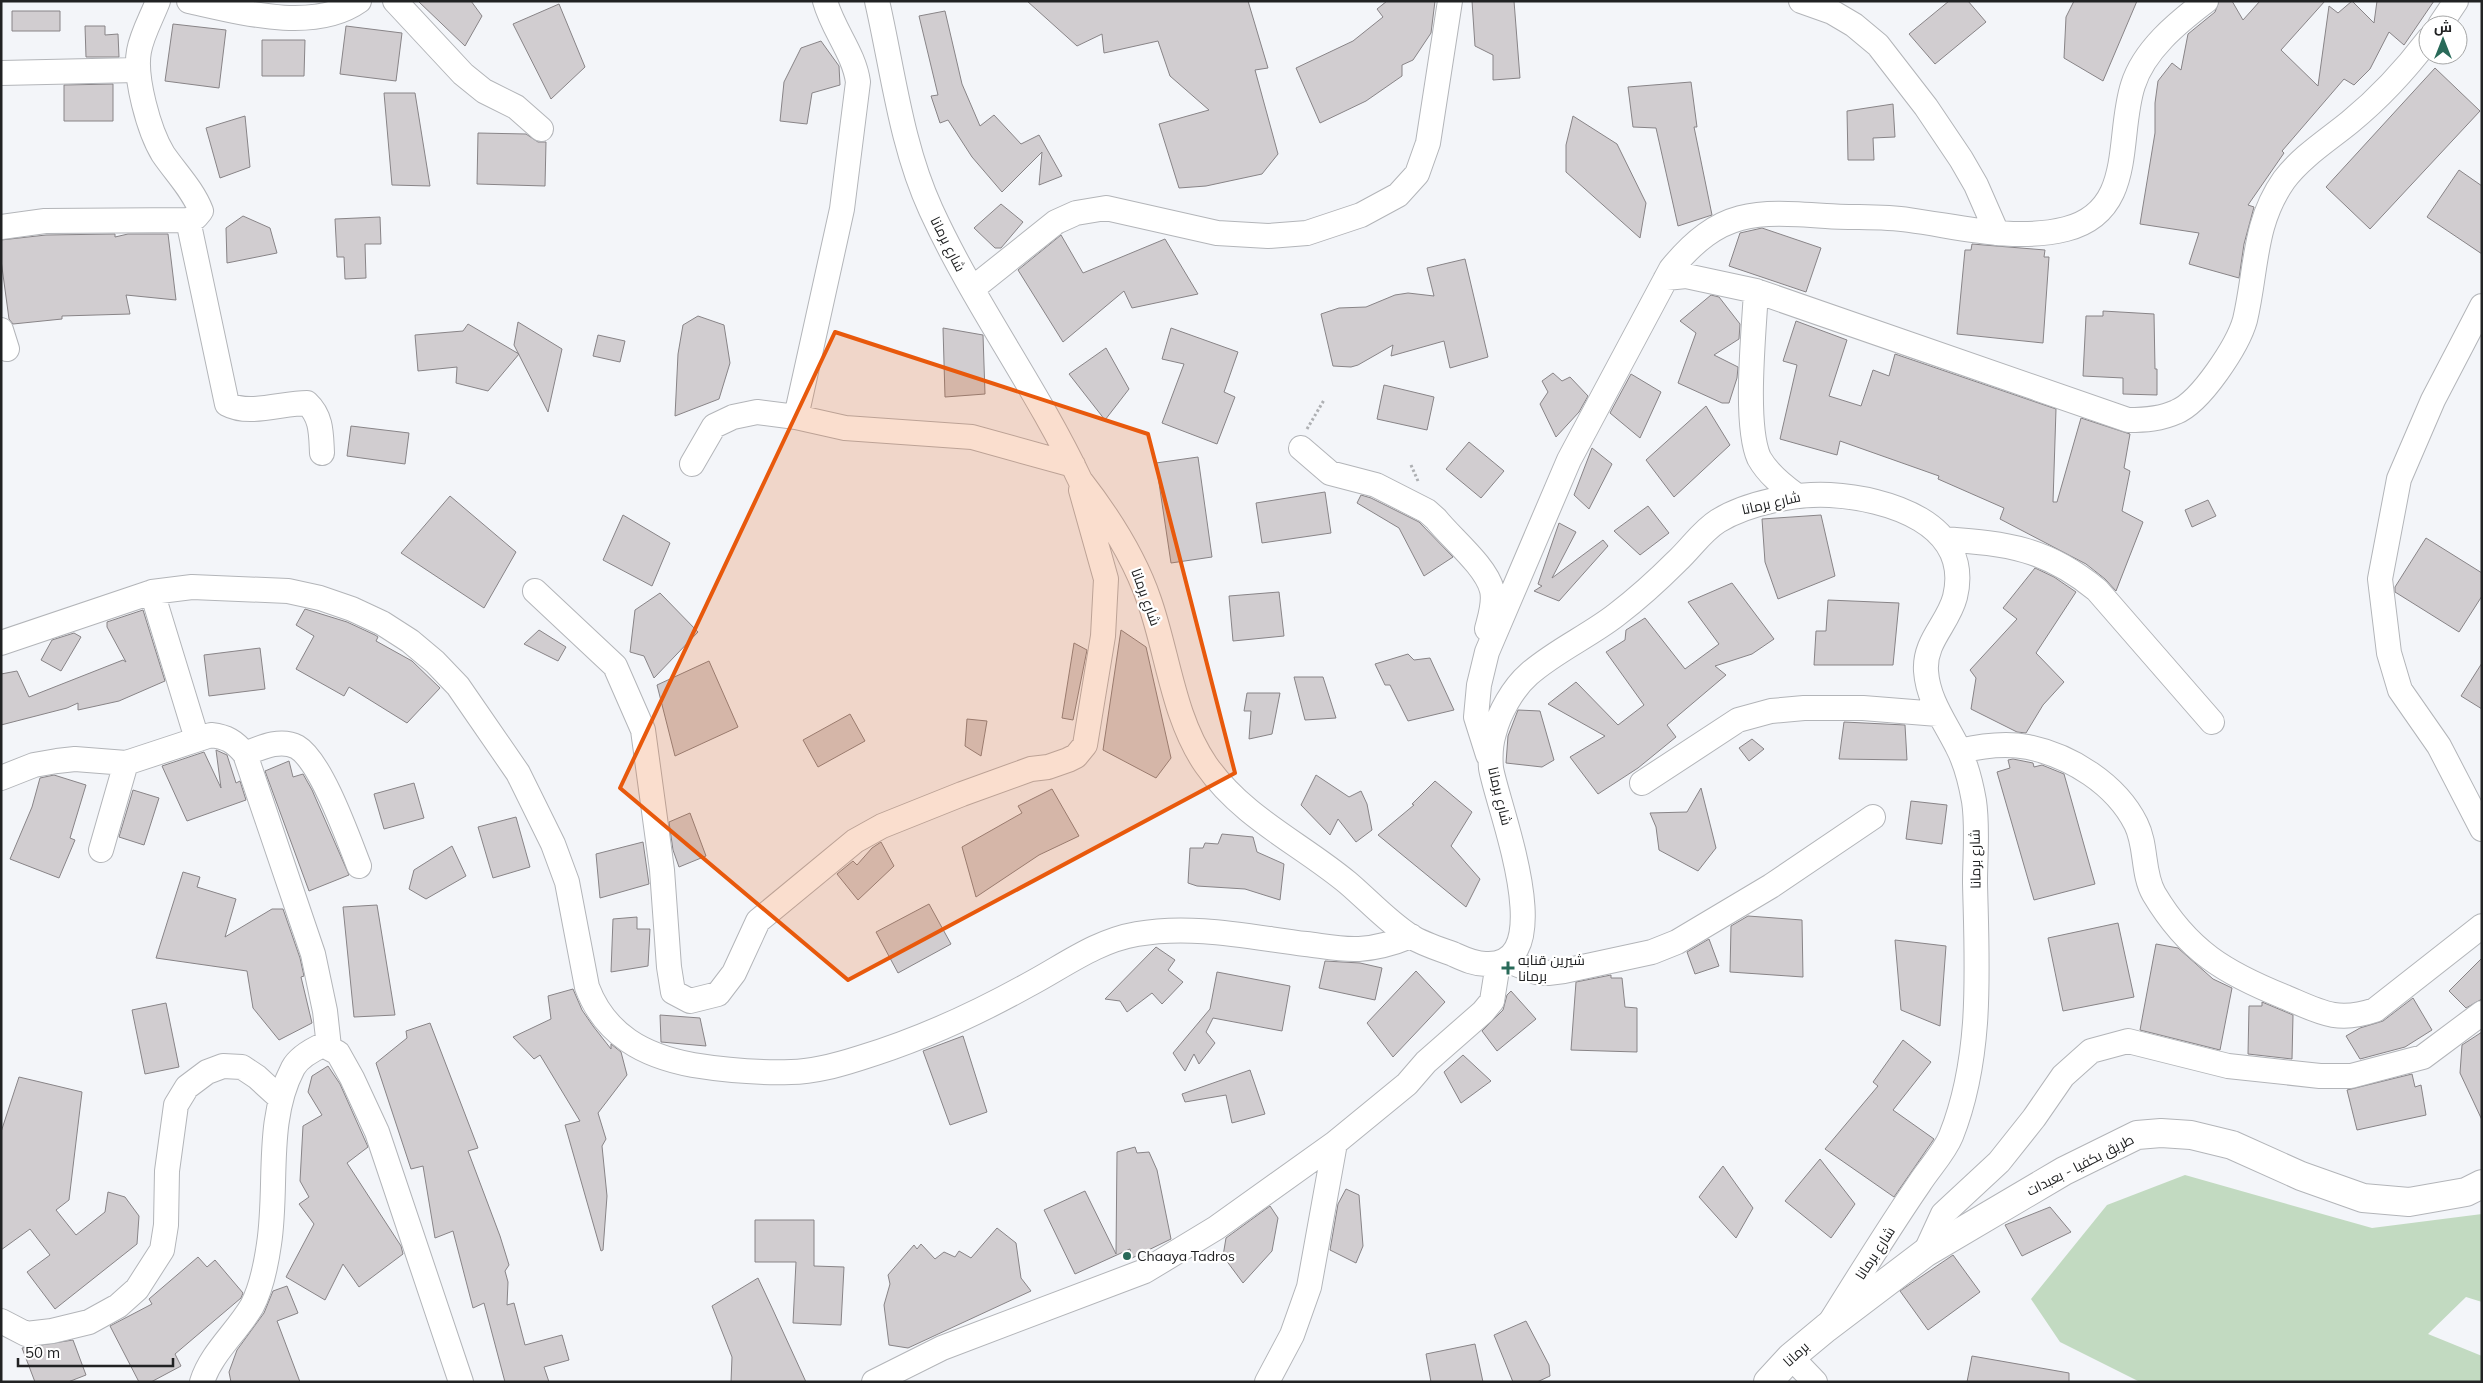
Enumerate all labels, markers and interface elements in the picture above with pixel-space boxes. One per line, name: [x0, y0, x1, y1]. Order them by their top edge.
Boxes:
north arrow: [2418, 15, 2468, 65]
text: ش: [2434, 18, 2452, 36]
street label: شارع برمانا: [926, 213, 970, 275]
street label: شارع برمانا: [1740, 488, 1802, 518]
street label: شارع برمانا: [1127, 566, 1165, 628]
street label: شارع برمانا: [1484, 765, 1516, 827]
street label: شارع برمانا: [1965, 829, 1985, 889]
place label: شيرين قنابه برمانا: [1518, 951, 1585, 985]
marker: شيرين قنابه برمانا: [1502, 962, 1514, 974]
street label: طريق بكفيا - بعبدات: [2023, 1130, 2137, 1200]
street label: شارع برمانا: [1851, 1223, 1899, 1283]
place label: Chaaya Tadros: [1137, 1247, 1235, 1265]
marker: Chaaya Tadros: [1121, 1250, 1133, 1262]
scale bar: [18, 1336, 172, 1368]
street label: برمانا: [1779, 1338, 1813, 1370]
text: 50 m: [25, 1343, 60, 1362]

